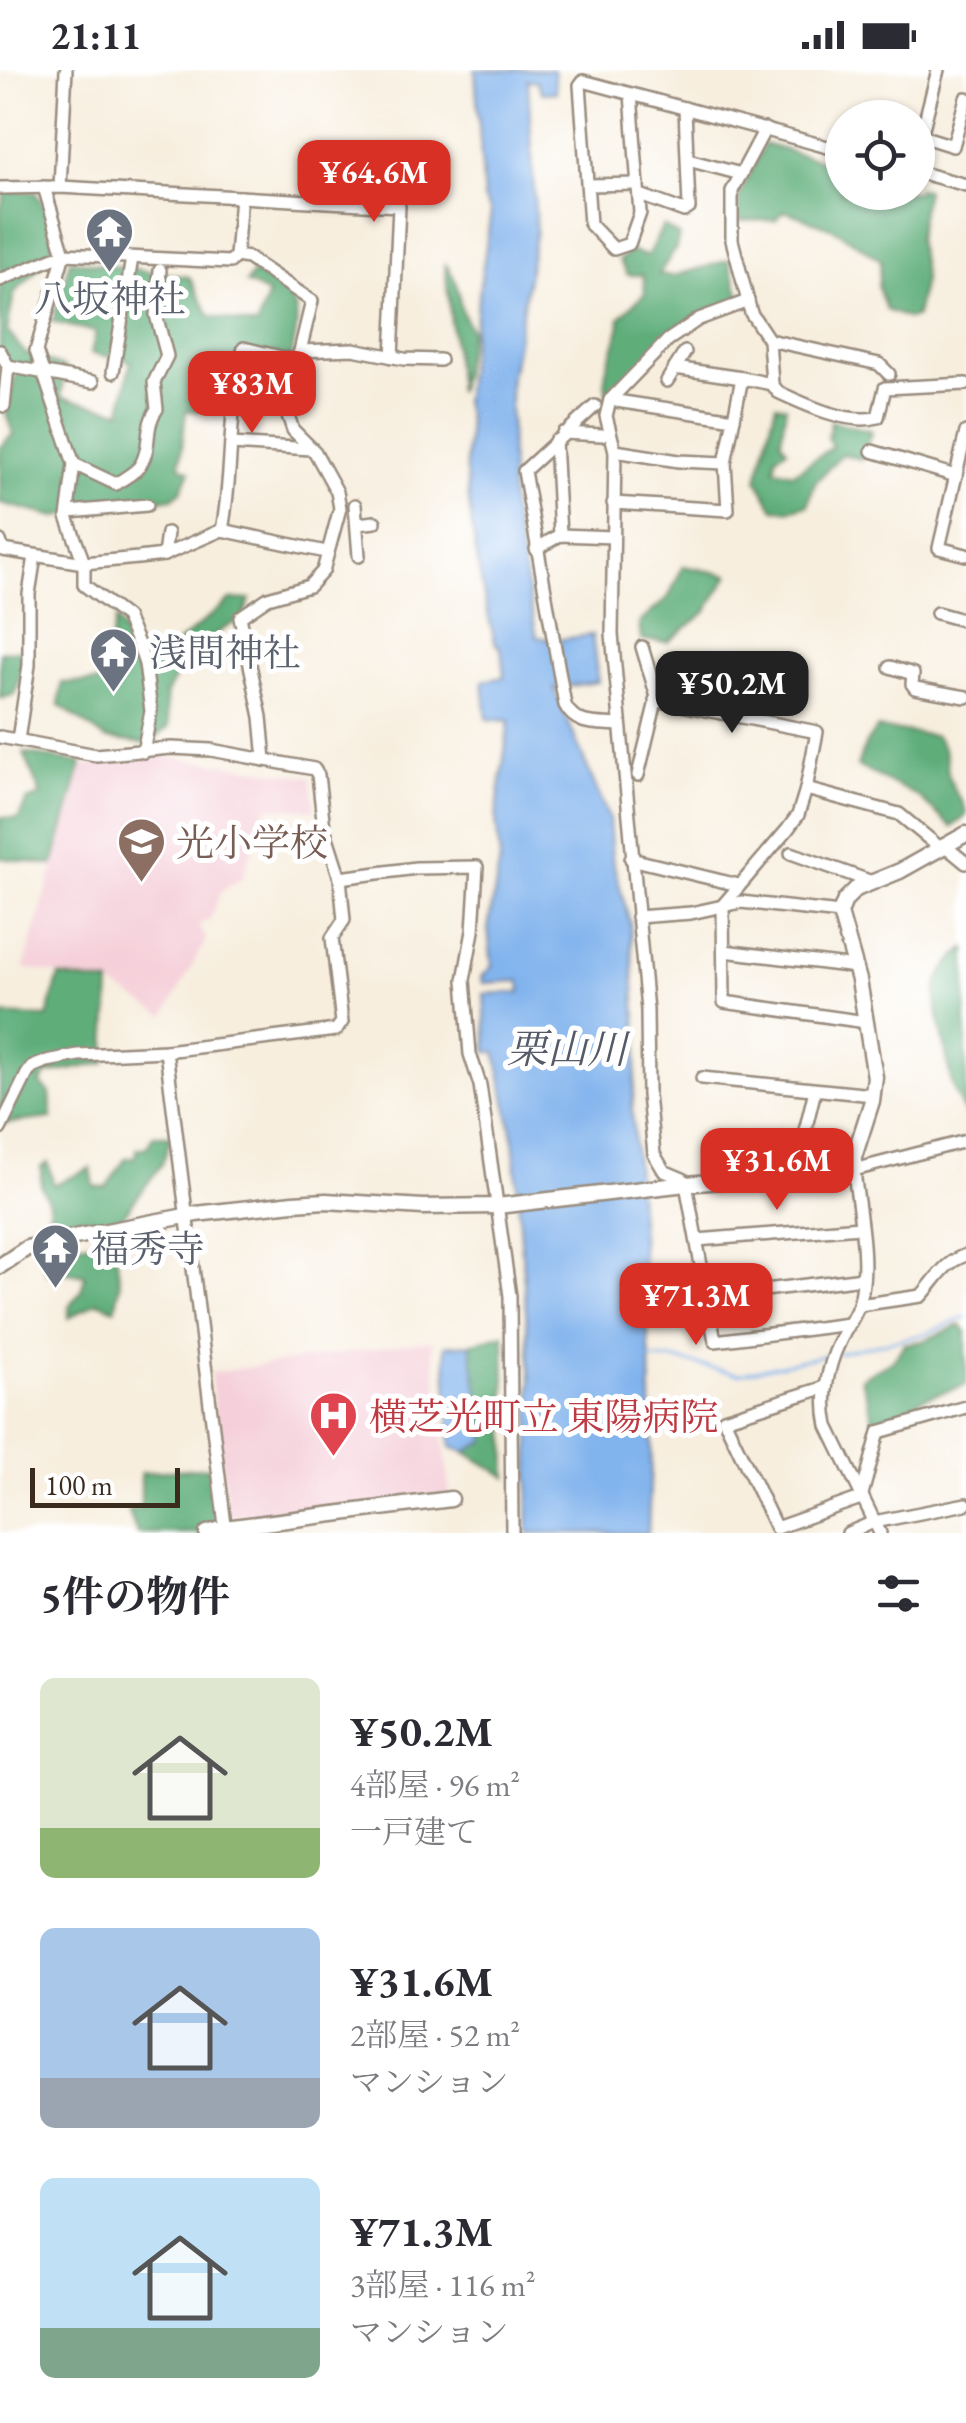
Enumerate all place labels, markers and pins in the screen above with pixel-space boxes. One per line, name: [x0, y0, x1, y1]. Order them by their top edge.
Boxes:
pin: ¥64.6M: [293, 140, 455, 225]
temple icon: 八坂神社: [84, 206, 136, 274]
place label: 八坂神社: [34, 274, 186, 323]
pin: ¥83M: [193, 351, 311, 436]
temple icon: 浅間神社: [88, 626, 140, 694]
place label: 浅間神社: [149, 628, 301, 677]
pin: ¥50.2M: [651, 651, 813, 736]
school or university icon: 光小学校: [115, 816, 167, 884]
place label: 光小学校: [176, 818, 328, 867]
pin: ¥31.6M: [696, 1128, 858, 1213]
temple icon: 福秀寺: [30, 1222, 82, 1290]
place label: 福秀寺: [91, 1224, 205, 1273]
pin: ¥71.3M: [615, 1263, 777, 1348]
hospital icon: 横芝光町立 東陽病院: [308, 1390, 360, 1458]
place label: 横芝光町立 東陽病院: [369, 1392, 719, 1441]

